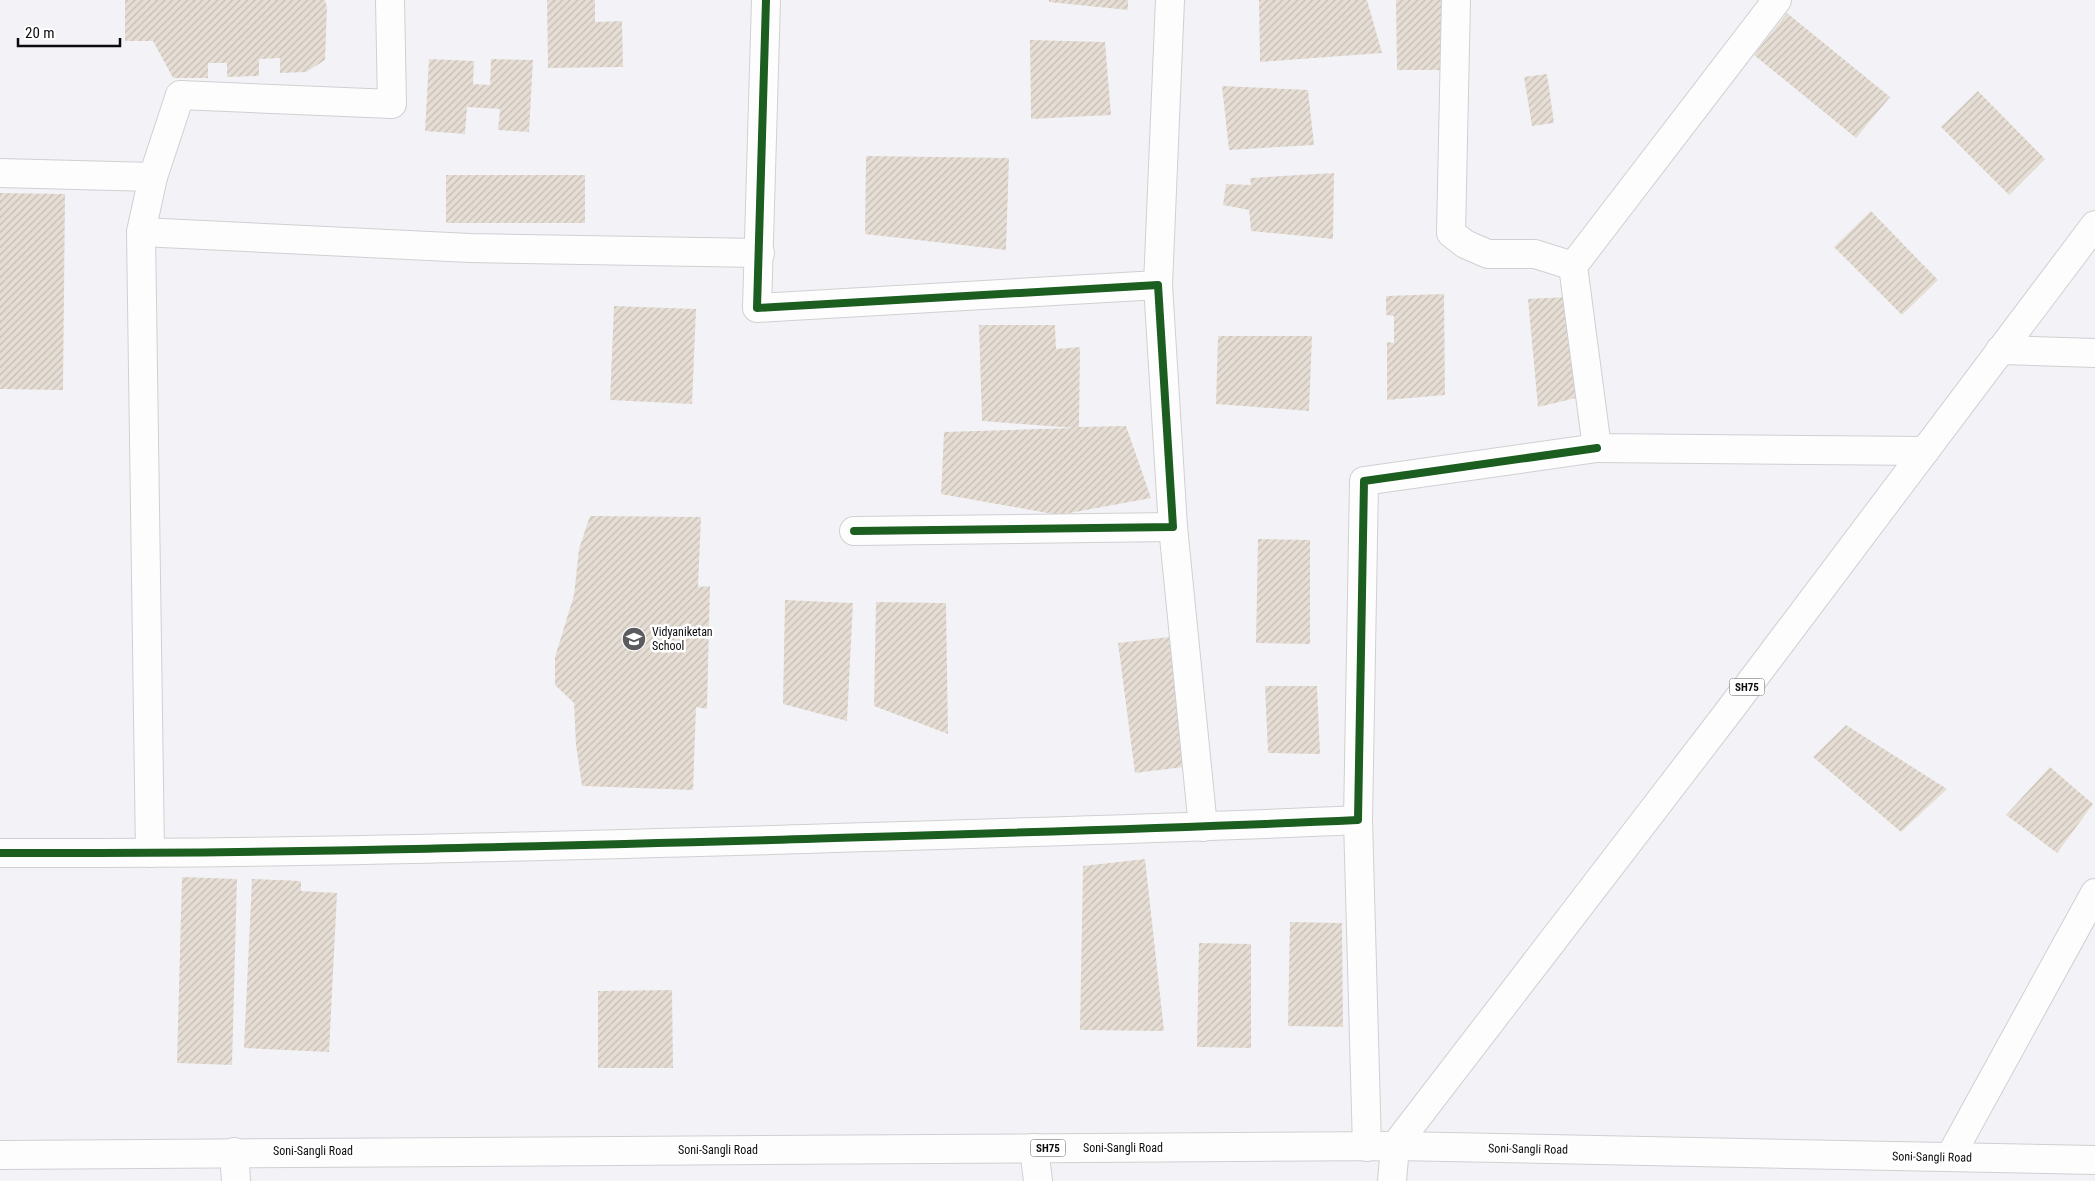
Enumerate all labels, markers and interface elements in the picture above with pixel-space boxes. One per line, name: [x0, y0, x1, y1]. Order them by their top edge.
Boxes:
scale bar: [18, 15, 120, 47]
text: 20 m: [25, 24, 55, 42]
place label: Vidyaniketan School: [652, 625, 713, 653]
school or university icon: Vidyaniketan School: [621, 626, 647, 652]
road number: SH75: [1730, 679, 1764, 696]
road number: SH75: [1030, 1140, 1066, 1156]
street label: Soni-Sangli Road: [1083, 1141, 1163, 1155]
street label: Soni-Sangli Road: [1488, 1141, 1568, 1157]
street label: Soni-Sangli Road: [678, 1143, 758, 1157]
street label: Soni-Sangli Road: [273, 1144, 353, 1158]
street label: Soni-Sangli Road: [1892, 1149, 1972, 1165]

